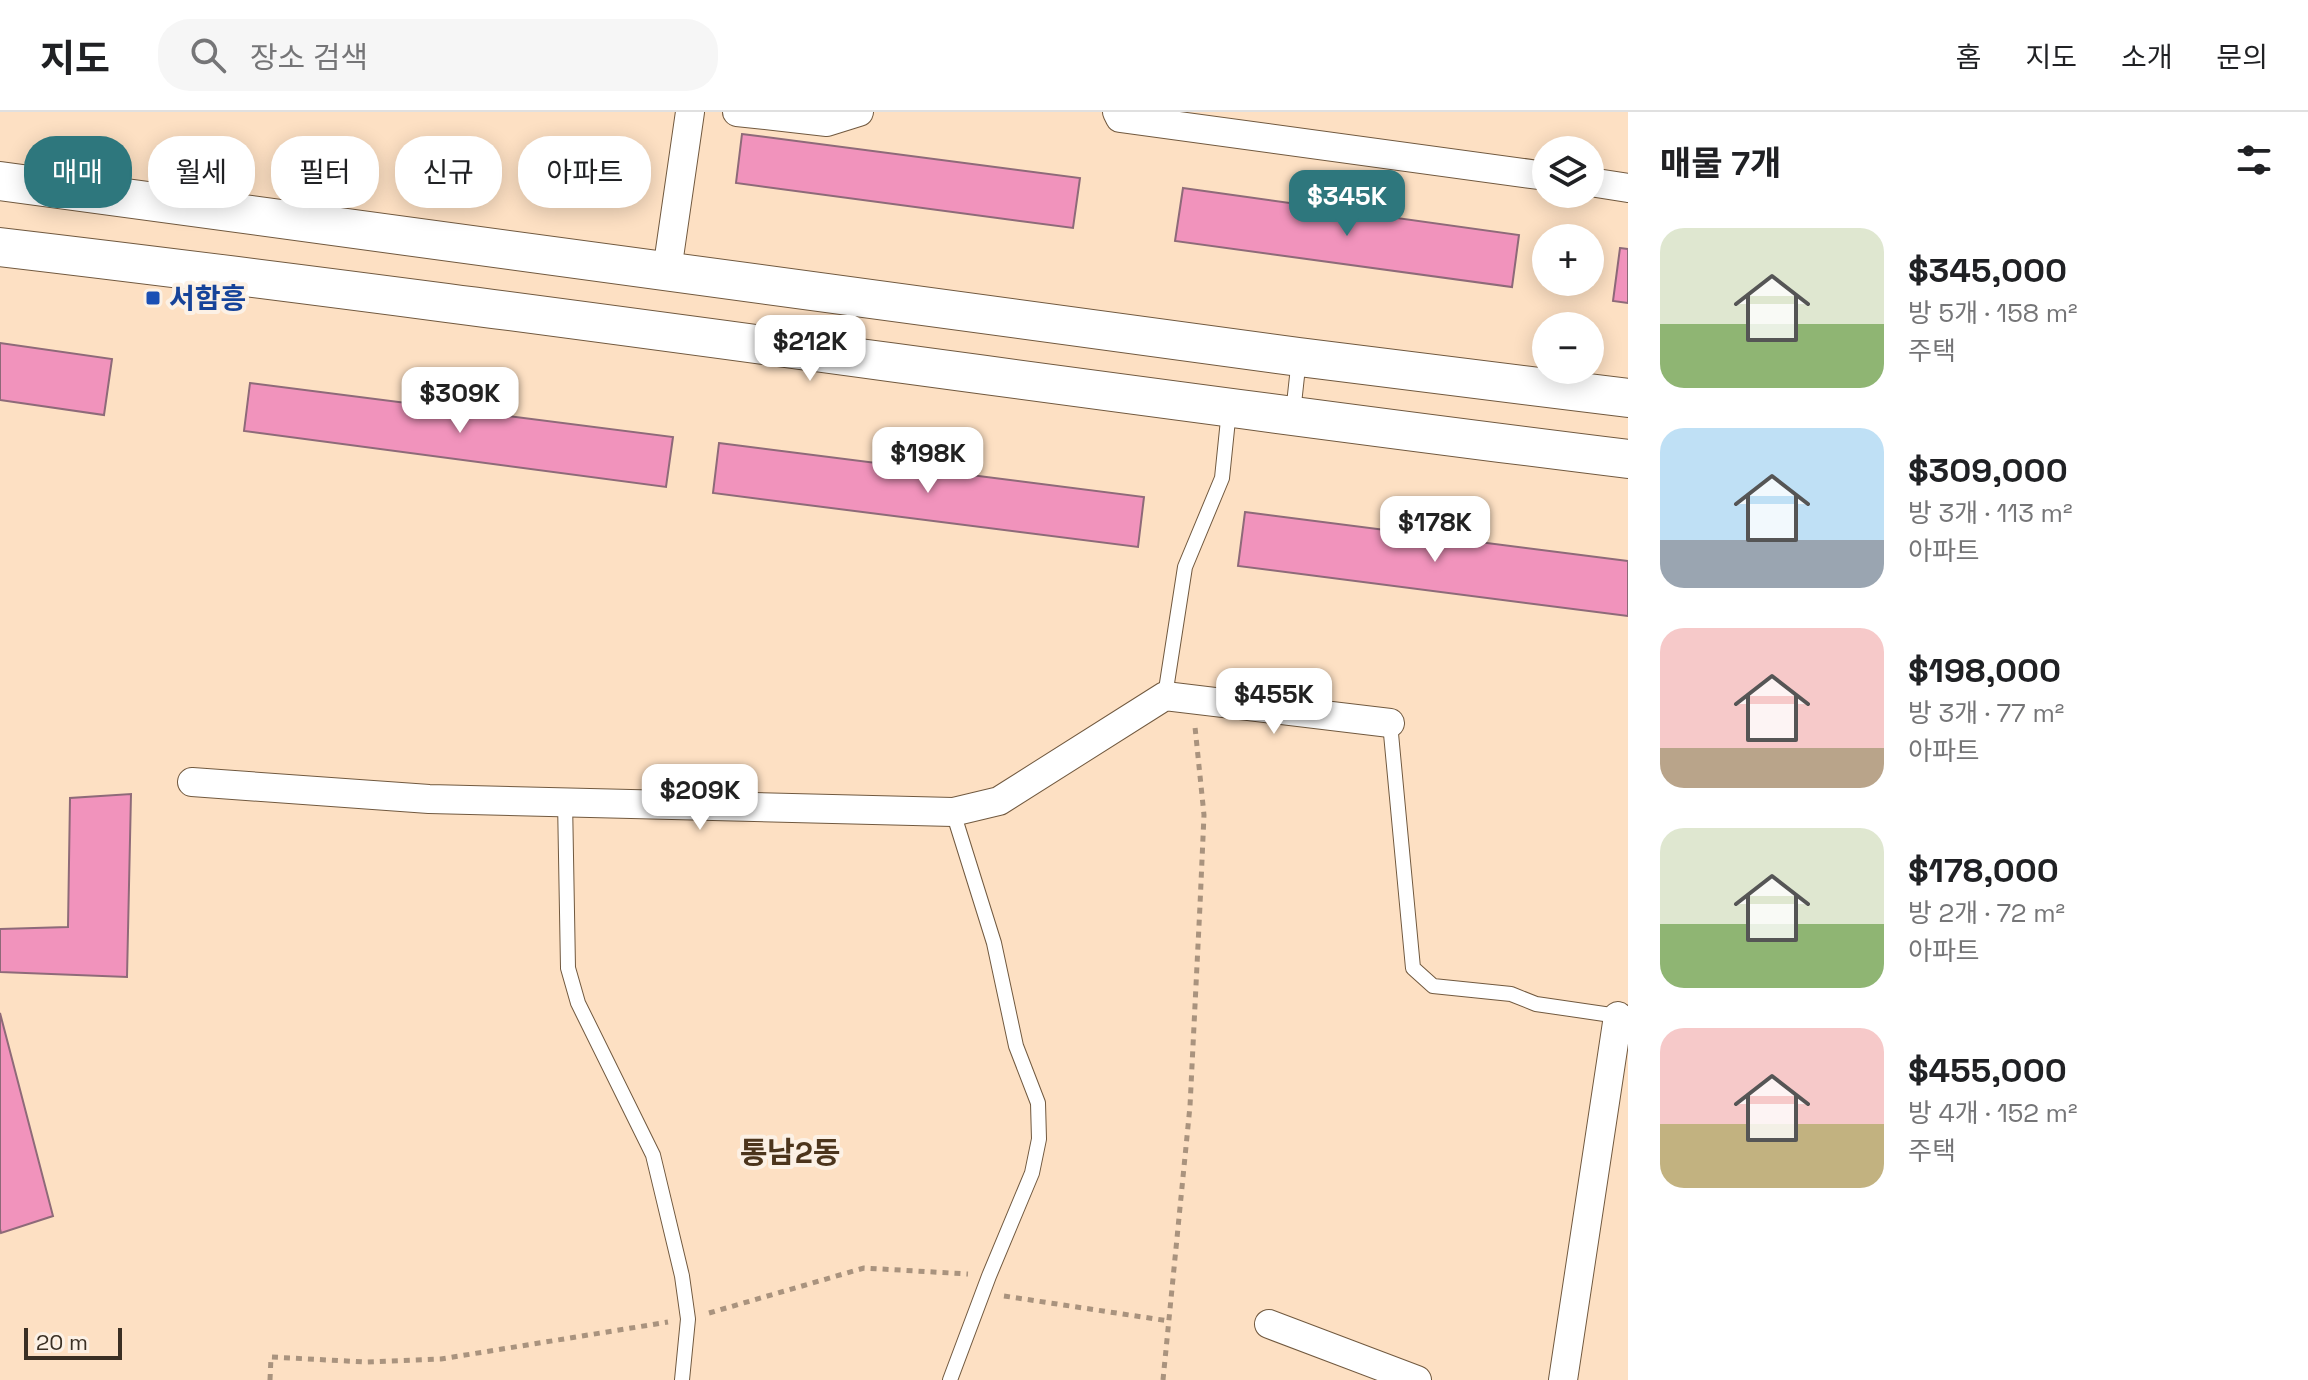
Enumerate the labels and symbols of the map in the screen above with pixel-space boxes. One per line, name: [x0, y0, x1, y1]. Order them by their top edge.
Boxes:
pin: $345K: [1291, 170, 1403, 238]
place label: 서함흥: [169, 280, 246, 316]
marker: 서함흥: [144, 289, 162, 307]
pin: $212K: [754, 315, 866, 383]
pin: $309K: [404, 367, 516, 435]
pin: $198K: [872, 427, 984, 495]
pin: $178K: [1379, 496, 1491, 564]
pin: $455K: [1218, 668, 1330, 736]
pin: $209K: [644, 764, 756, 832]
district label: 통남2동: [740, 1133, 840, 1172]
scale bar: [24, 1324, 122, 1360]

